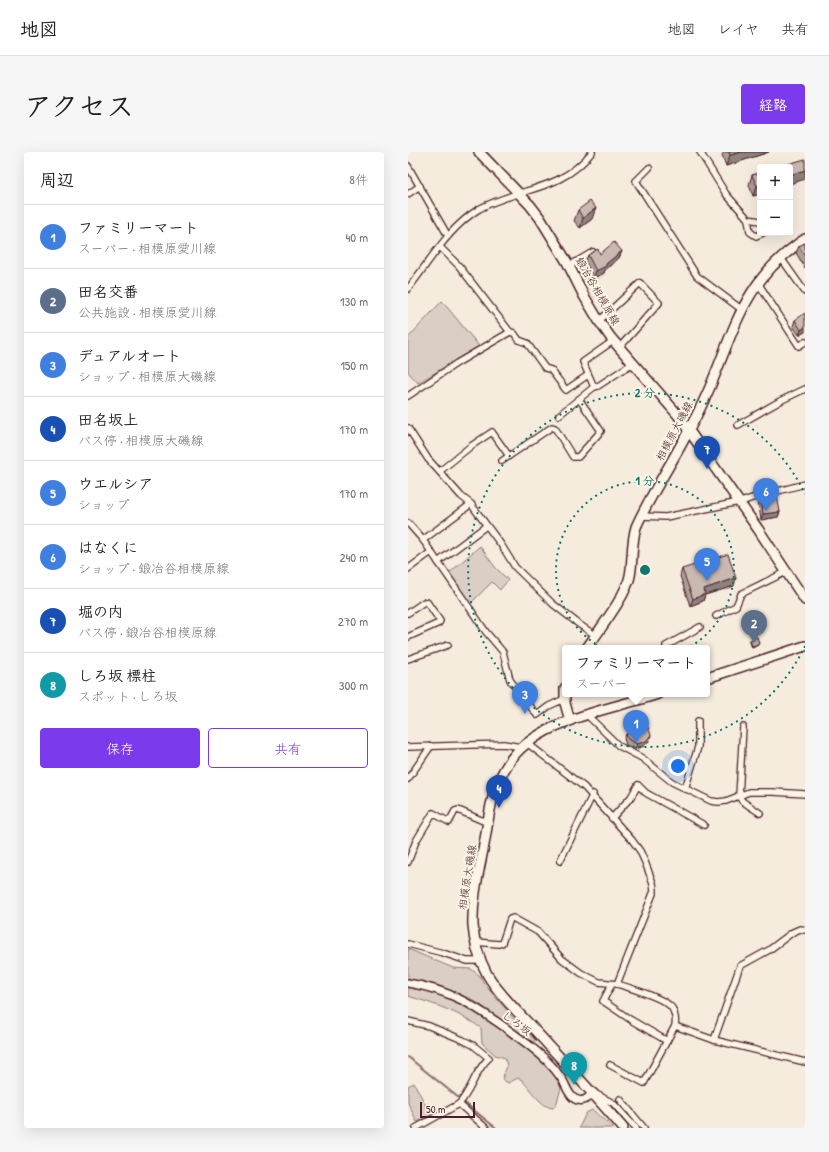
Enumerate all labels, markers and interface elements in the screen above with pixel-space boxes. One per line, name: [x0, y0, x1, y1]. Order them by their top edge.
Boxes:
text: 地図: [20, 16, 58, 42]
text: 地図: [668, 19, 696, 38]
text: レイヤ: [718, 19, 759, 38]
text: 共有: [781, 19, 809, 38]
button: 経路: [741, 84, 805, 124]
text: アクセス: [24, 87, 134, 125]
map controls: [757, 164, 793, 236]
button: +: [757, 164, 793, 200]
text: 周辺: [40, 168, 74, 191]
text: 8件: [349, 170, 368, 188]
button: −: [757, 200, 793, 236]
text: ファミリーマート: [78, 217, 199, 238]
text: 1: [51, 228, 55, 246]
text: 40 m: [345, 228, 368, 246]
text: スーパー · 相模原愛川線: [78, 239, 216, 257]
street label: 鍛冶谷相模原線: [573, 254, 623, 328]
text: 田名交番: [78, 281, 138, 302]
text: 2: [50, 292, 56, 310]
text: 130 m: [340, 292, 368, 310]
text: 公共施設 · 相模原愛川線: [78, 303, 217, 321]
text: デュアルオート: [78, 345, 181, 366]
text: 3: [50, 356, 56, 374]
text: 150 m: [340, 356, 368, 374]
text: ショップ · 相模原大磯線: [78, 367, 216, 385]
text: 2 分: [635, 384, 655, 401]
street label: 相模原大磯線: [652, 399, 696, 463]
text: 田名坂上: [78, 409, 138, 430]
text: 4: [51, 420, 55, 438]
text: 170 m: [339, 420, 368, 438]
text: バス停 · 相模原大磯線: [78, 431, 204, 449]
pin: 7: [694, 436, 720, 469]
text: 1 分: [635, 472, 655, 489]
text: ウエルシア: [78, 473, 153, 494]
pin: 6: [753, 478, 779, 511]
text: 5: [50, 484, 56, 502]
text: 170 m: [339, 484, 368, 502]
text: ショップ: [78, 495, 129, 513]
text: はなくに: [78, 537, 138, 558]
text: 6: [50, 548, 56, 566]
text: 240 m: [339, 548, 368, 566]
pin: 5: [694, 548, 720, 581]
text: ショップ · 鍛冶谷相模原線: [78, 559, 229, 577]
centre of rings: [638, 563, 652, 577]
text: 堀の内: [78, 601, 123, 622]
pin: 2: [741, 610, 767, 643]
text: 7: [50, 612, 56, 630]
text: 270 m: [338, 612, 368, 630]
text: バス停 · 鍛冶谷相模原線: [78, 623, 217, 641]
popup: [562, 645, 710, 697]
text: ファミリーマート: [576, 652, 696, 673]
text: しろ坂 標柱: [78, 665, 156, 686]
text: スーパー: [576, 674, 627, 692]
text: 8: [50, 676, 56, 694]
text: 300 m: [339, 676, 368, 694]
pin: 3: [512, 681, 538, 714]
text: スポット · しろ坂: [78, 687, 178, 705]
pin: 1: [623, 710, 649, 743]
button: 保存: [40, 728, 200, 768]
button: 共有: [208, 728, 368, 768]
your location: [668, 756, 688, 776]
pin: 4: [486, 775, 512, 808]
street label: 相模原大磯線: [455, 843, 479, 911]
street label: しろ坂: [500, 1008, 534, 1038]
pin: 8: [561, 1052, 587, 1085]
scale bar: [420, 1100, 475, 1119]
text: 50 m: [426, 1102, 446, 1116]

